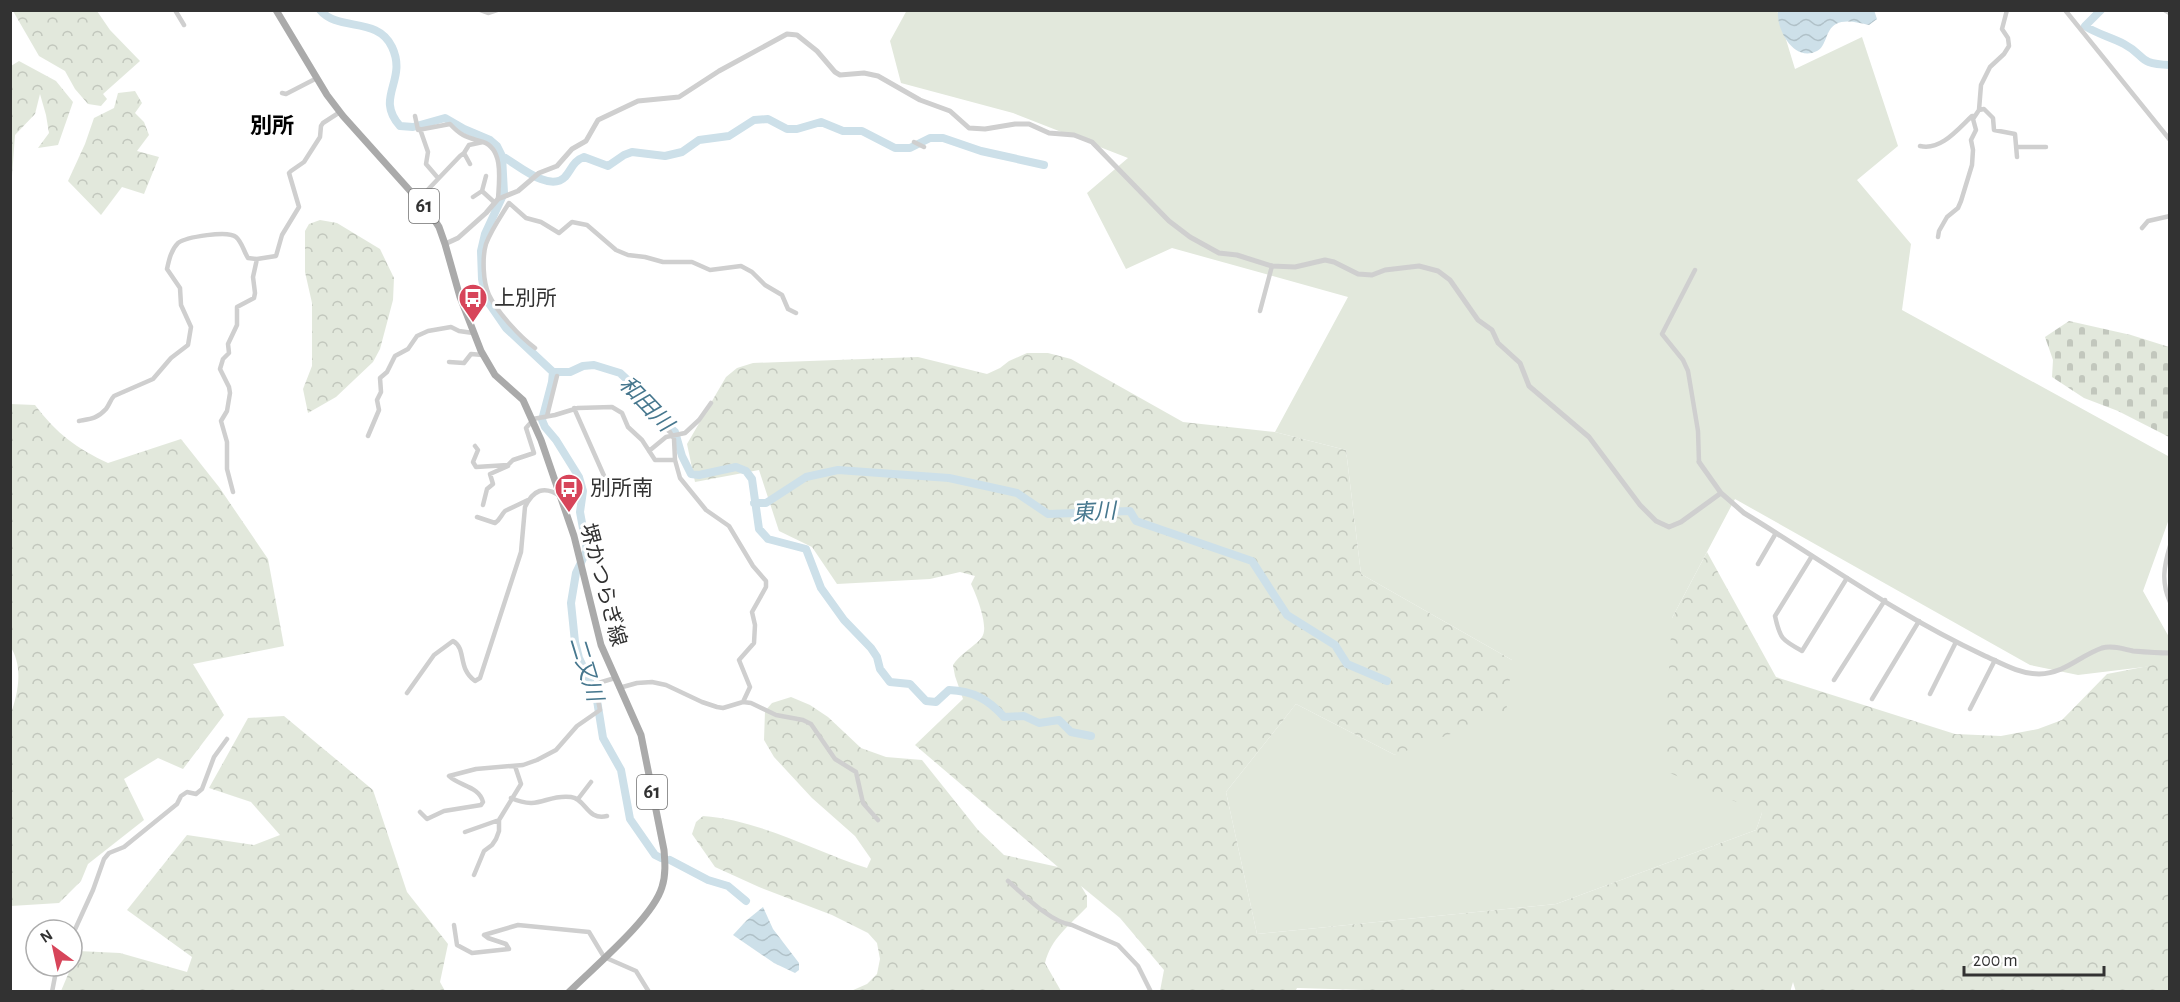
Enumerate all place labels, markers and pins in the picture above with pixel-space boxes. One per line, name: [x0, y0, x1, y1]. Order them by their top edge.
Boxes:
bus stop icon: 上別所: [457, 282, 489, 324]
place label: 上別所: [494, 287, 557, 309]
bus stop icon: 別所南: [553, 472, 585, 514]
place label: 別所南: [590, 477, 653, 499]

